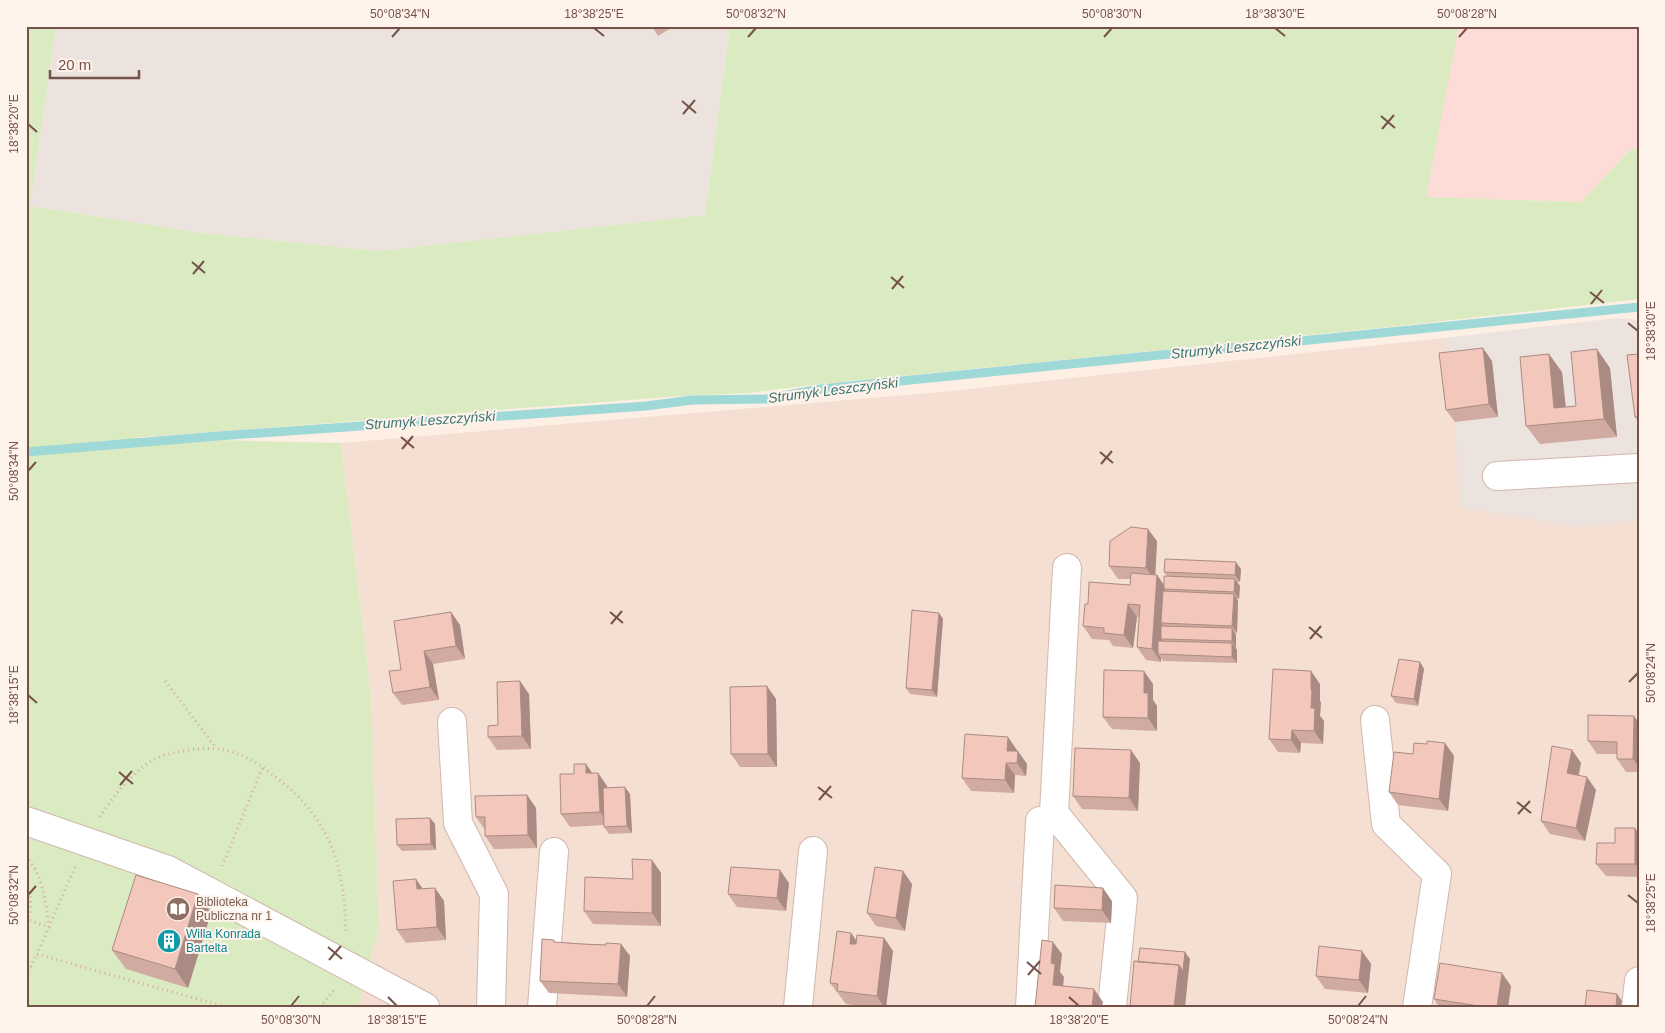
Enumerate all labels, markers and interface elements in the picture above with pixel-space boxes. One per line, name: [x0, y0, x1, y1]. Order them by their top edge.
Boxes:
text: 50°08'34"N: [370, 7, 430, 21]
text: 18°38'25"E: [564, 7, 624, 21]
text: 50°08'32"N: [726, 7, 786, 21]
text: 50°08'30"N: [1082, 7, 1142, 21]
text: 18°38'30"E: [1245, 7, 1305, 21]
text: 50°08'28"N: [1437, 7, 1497, 21]
scale bar: [50, 48, 139, 80]
text: 20 m: [58, 56, 91, 73]
text: 18°38'20"E: [7, 94, 21, 154]
text: 18°38'30"E: [1644, 301, 1658, 361]
water label: Strumyk Leszczyński: [1170, 332, 1303, 362]
water label: Strumyk Leszczyński: [767, 374, 900, 406]
water label: Strumyk Leszczyński: [364, 407, 497, 433]
text: 50°08'34"N: [7, 441, 21, 501]
text: 50°08'24"N: [1644, 643, 1658, 703]
text: 18°38'15"E: [7, 665, 21, 725]
text: 50°08'32"N: [7, 865, 21, 925]
text: 18°38'25"E: [1644, 873, 1658, 933]
place label: Biblioteka Publiczna nr 1: [196, 895, 272, 923]
library icon: Biblioteka Publiczna nr 1: [165, 896, 191, 922]
place label: Willa Konrada Bartelta: [186, 927, 261, 955]
building icon: Willa Konrada Bartelta: [156, 928, 182, 954]
text: 50°08'30"N: [261, 1013, 321, 1027]
text: 18°38'15"E: [367, 1013, 427, 1027]
text: 50°08'28"N: [617, 1013, 677, 1027]
text: 18°38'20"E: [1049, 1013, 1109, 1027]
text: 50°08'24"N: [1328, 1013, 1388, 1027]

